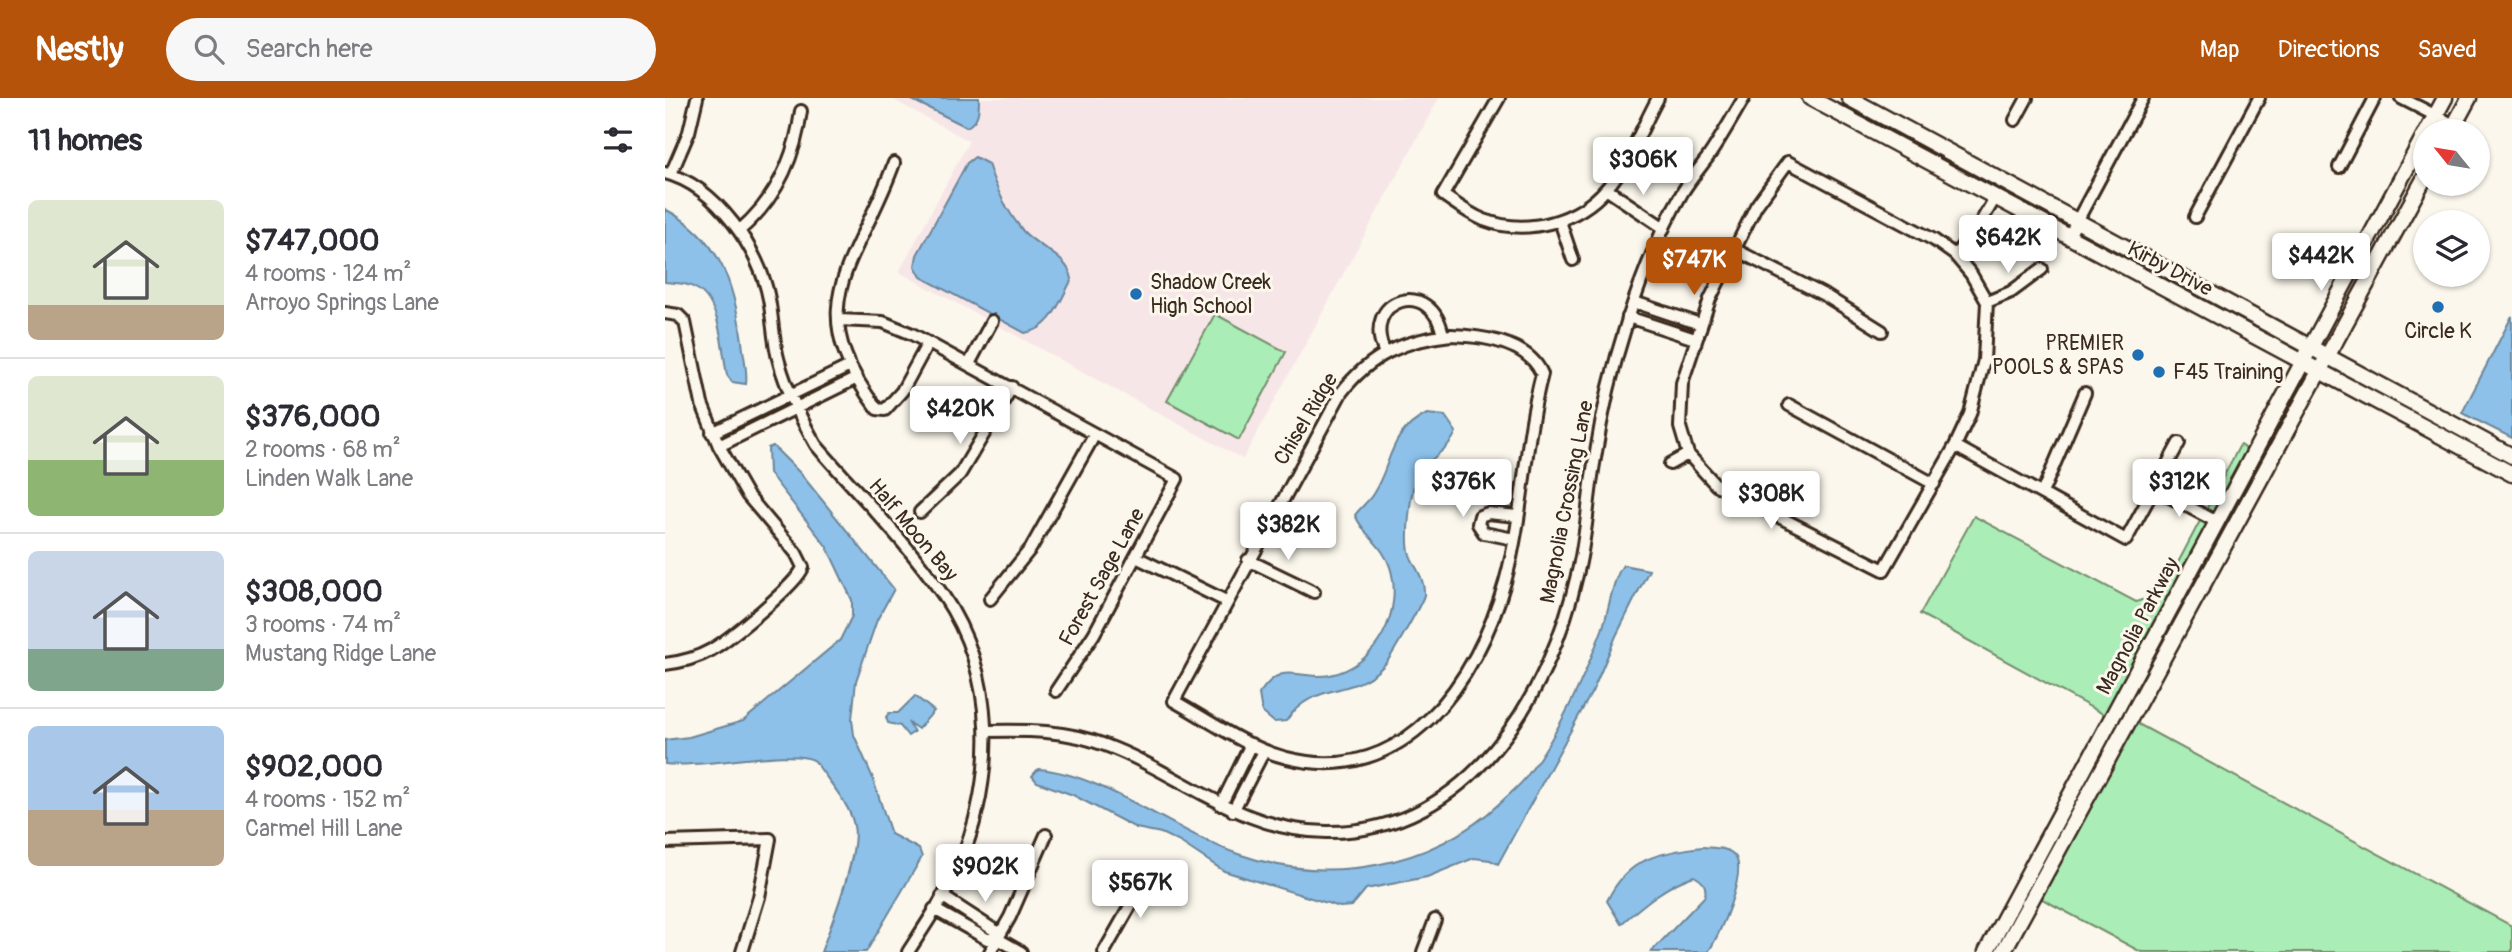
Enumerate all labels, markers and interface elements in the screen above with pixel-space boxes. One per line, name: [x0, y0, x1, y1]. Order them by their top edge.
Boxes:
search box: [166, 18, 656, 81]
text: Nestly: [35, 29, 124, 70]
icon: search: [190, 30, 228, 68]
text: Search here: [246, 33, 373, 65]
text: Map: [2200, 35, 2240, 64]
text: Directions: [2278, 35, 2379, 64]
text: Saved: [2417, 35, 2477, 64]
north arrow: [2413, 119, 2490, 196]
map controls: [2413, 119, 2490, 287]
icon: filters: [599, 121, 637, 159]
text: 11 homes: [28, 122, 142, 159]
pin: $306K: [1594, 138, 1692, 197]
text: $306K: [1609, 145, 1677, 174]
button: layers: [2413, 210, 2490, 287]
pin: $642K: [1959, 216, 2057, 275]
text: $747,000: [245, 222, 380, 259]
text: $642K: [1975, 223, 2041, 252]
icon: home: [84, 228, 168, 312]
pin: $442K: [2272, 234, 2370, 293]
street label: Kirby Drive: [2123, 235, 2218, 303]
pin: $747K: [1645, 238, 1743, 297]
text: $442K: [2288, 241, 2354, 270]
text: $747K: [1662, 245, 1726, 274]
text: 4 rooms · 124 m²: [245, 259, 411, 288]
place label: Shadow Creek High School: [1150, 269, 1271, 320]
marker: Shadow Creek High School: [1128, 286, 1144, 302]
text: Arroyo Springs Lane: [245, 288, 439, 317]
marker: Circle K: [2430, 299, 2446, 315]
place label: Circle K: [2404, 318, 2472, 345]
place label: PREMIER POOLS & SPAS: [1992, 330, 2124, 381]
marker: PREMIER POOLS & SPAS: [2130, 347, 2146, 363]
place label: F45 Training: [2173, 359, 2283, 386]
marker: F45 Training: [2151, 364, 2167, 380]
street label: Chisel Ridge: [1268, 367, 1344, 470]
pin: $420K: [911, 386, 1009, 446]
text: $420K: [926, 394, 994, 423]
text: $376,000: [245, 398, 380, 435]
street label: Magnolia Crossing Lane: [1534, 398, 1600, 606]
icon: home: [84, 404, 168, 488]
text: 2 rooms · 68 m²: [245, 435, 401, 464]
pin: $376K: [1414, 460, 1512, 519]
pin: $312K: [2130, 460, 2228, 519]
text: Linden Walk Lane: [245, 464, 413, 493]
text: $376K: [1431, 467, 1495, 496]
text: $312K: [2148, 467, 2210, 496]
pin: $308K: [1722, 472, 1820, 531]
street label: Half Moon Bay: [862, 473, 964, 587]
text: $308K: [1738, 479, 1804, 508]
street label: Forest Sage Lane: [1053, 503, 1151, 651]
pin: $382K: [1239, 503, 1337, 562]
text: $382K: [1256, 510, 1320, 539]
street label: Magnolia Parkway: [2090, 553, 2186, 699]
text: $308,000: [245, 573, 383, 610]
icon: home: [84, 579, 168, 663]
text: 3 rooms · 74 m²: [245, 610, 401, 639]
text: Mustang Ridge Lane: [245, 639, 436, 668]
text: $902,000: [245, 748, 383, 785]
icon: home: [84, 754, 168, 838]
text: 4 rooms · 152 m²: [245, 785, 411, 814]
text: Carmel Hill Lane: [245, 814, 402, 843]
pin: $902K: [936, 844, 1034, 904]
text: $902K: [952, 852, 1018, 881]
pin: $567K: [1091, 860, 1189, 920]
text: $567K: [1108, 868, 1172, 897]

